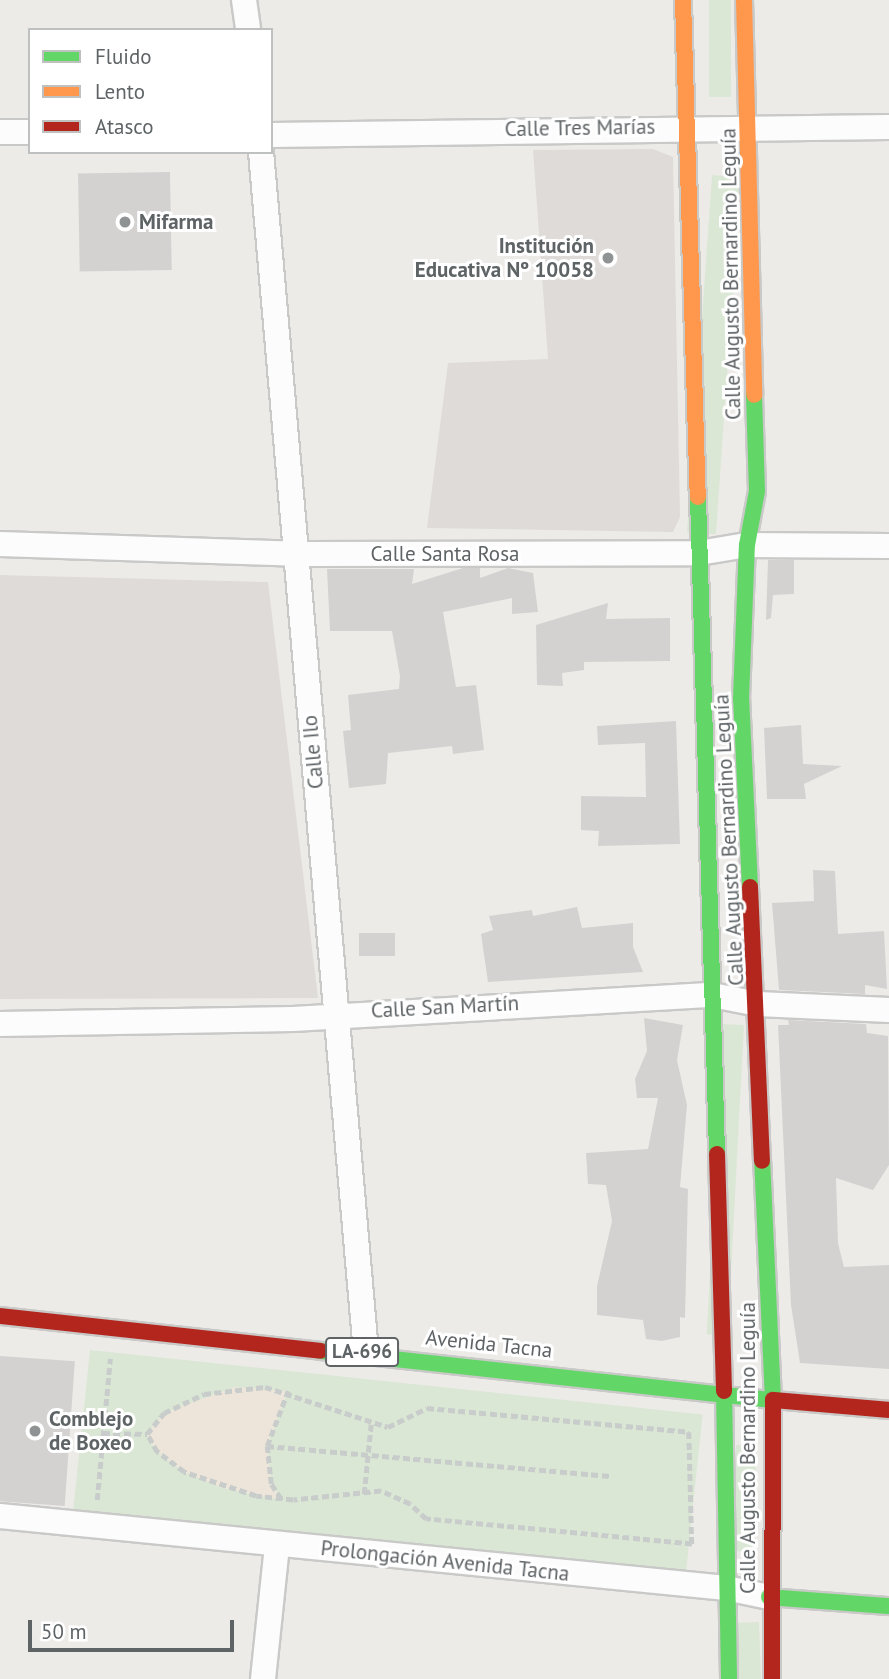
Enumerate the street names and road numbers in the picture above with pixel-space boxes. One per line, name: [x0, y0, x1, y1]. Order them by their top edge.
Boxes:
street label: Calle Tres Marías: [504, 114, 656, 142]
street label: Calle Augusto Bernardino Leguía: [716, 128, 746, 420]
street label: Calle Santa Rosa: [371, 541, 519, 567]
street label: Calle Augusto Bernardino Leguía: [709, 693, 749, 987]
street label: Calle Ilo: [297, 714, 329, 790]
street label: Calle San Martín: [370, 991, 520, 1023]
street label: Calle Augusto Bernardino Leguía: [735, 1302, 761, 1594]
street label: Avenida Tacna: [424, 1325, 554, 1363]
road number: LA-696: [324, 1336, 400, 1368]
street label: Prolongación Avenida Tacna: [319, 1535, 571, 1587]

